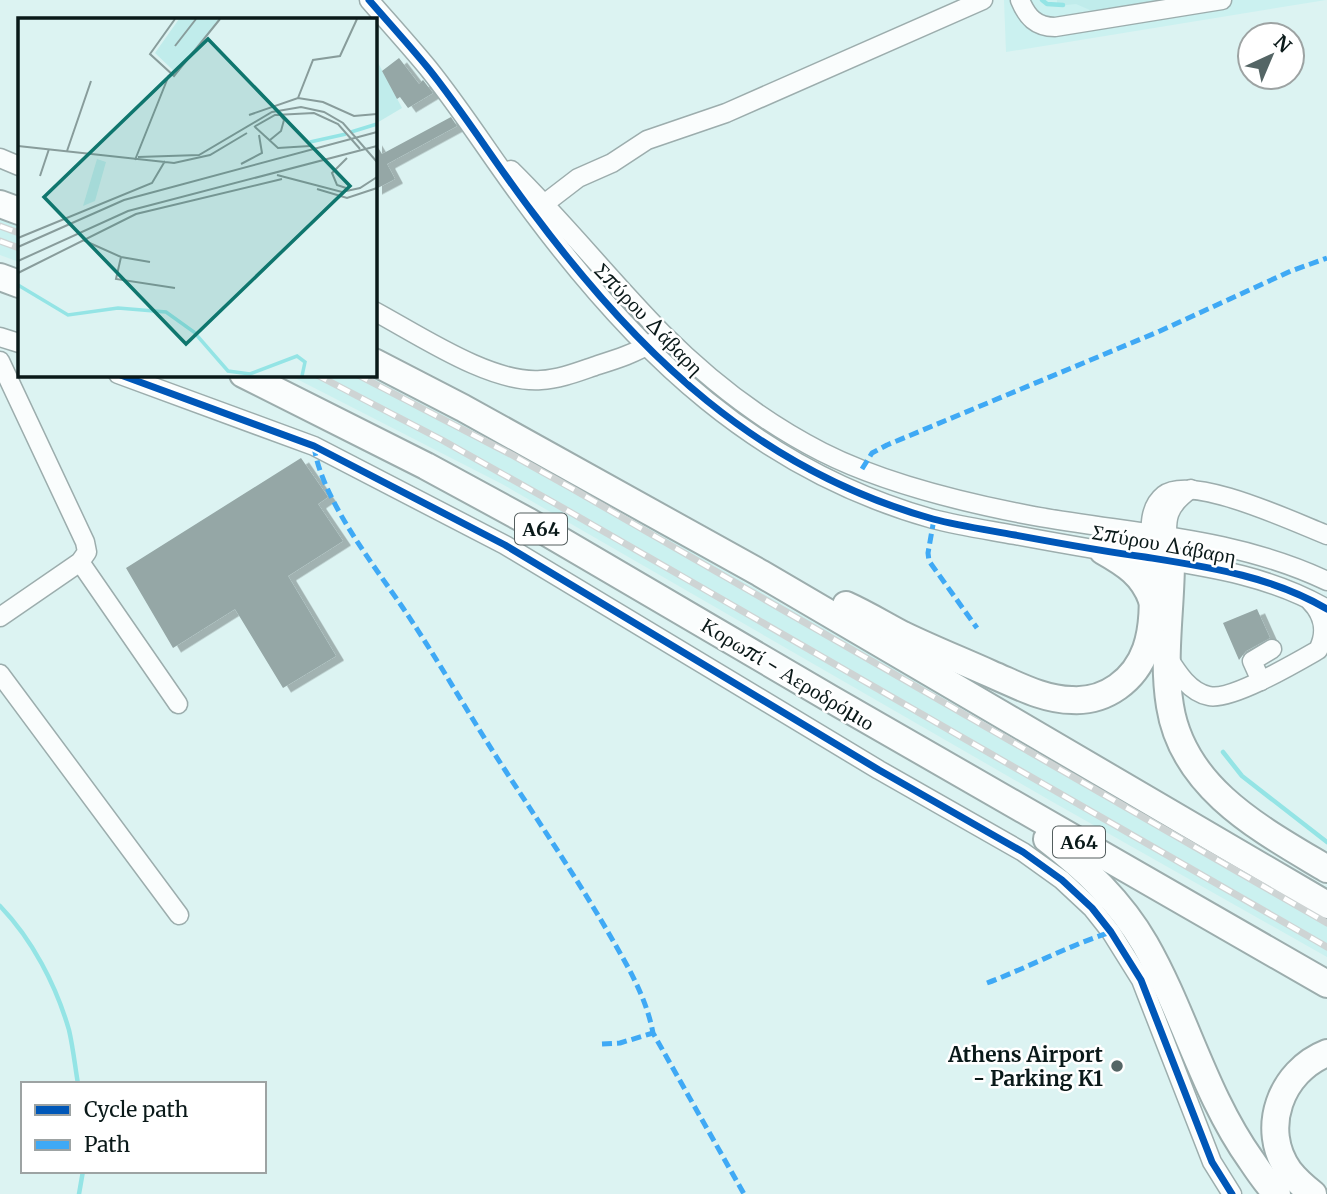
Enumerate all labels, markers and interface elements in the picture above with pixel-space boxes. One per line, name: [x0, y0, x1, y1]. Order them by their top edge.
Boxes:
inset map: [18, 18, 376, 376]
north arrow: [1236, 21, 1306, 91]
text: N: [1269, 30, 1297, 58]
street label: Σπύρου Δάβαρη: [589, 257, 709, 381]
road number: Α64: [515, 514, 567, 544]
street label: Σπύρου Δάβαρη: [1090, 518, 1238, 570]
street label: Κορωπί - Αεροδρόμιο: [696, 612, 880, 736]
road number: Α64: [1053, 827, 1105, 858]
place label: Athens Airport - Parking K1: [947, 1041, 1104, 1092]
marker: Athens Airport - Parking K1: [1109, 1058, 1125, 1074]
legend: [21, 1082, 266, 1173]
text: Cycle path: [84, 1096, 188, 1123]
text: Path: [84, 1131, 130, 1158]

